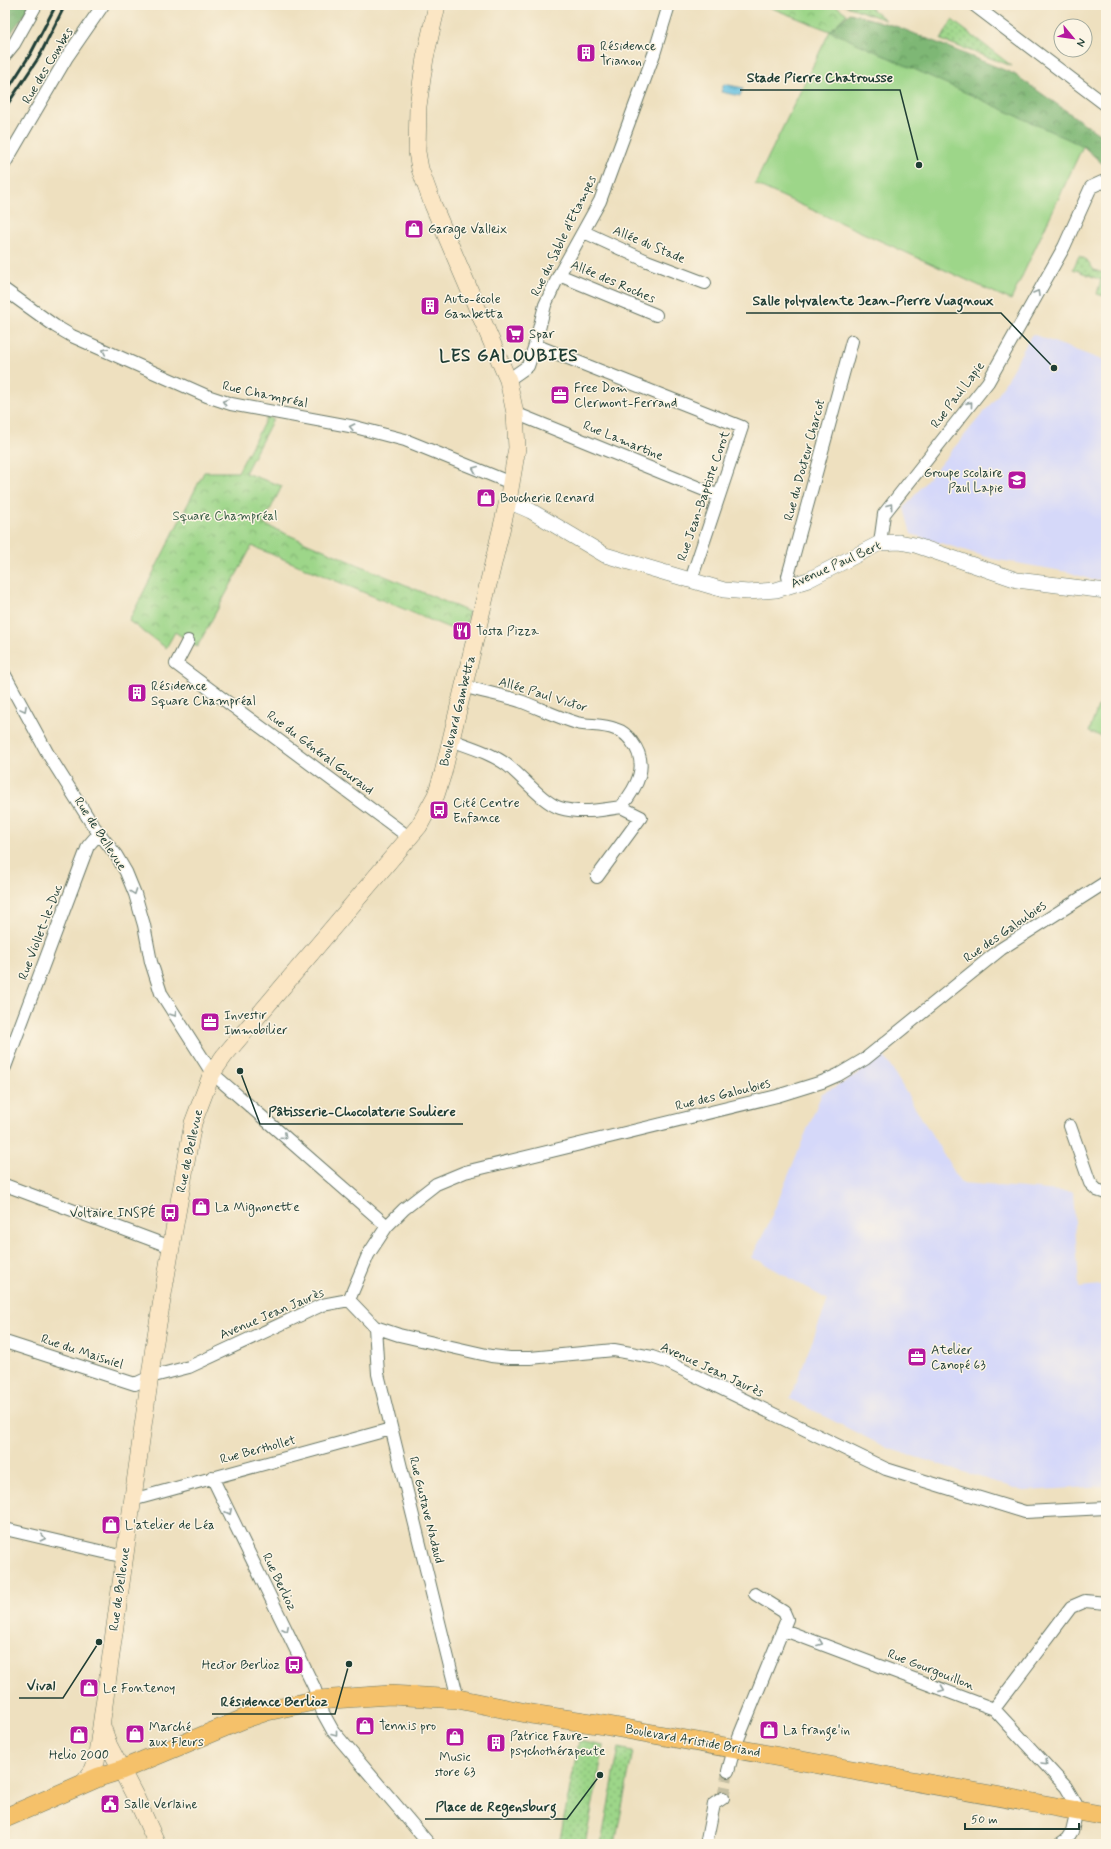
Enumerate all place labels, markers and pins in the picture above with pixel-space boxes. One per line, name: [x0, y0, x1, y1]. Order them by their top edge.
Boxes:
place label: Résidence Trianon: [600, 38, 656, 70]
building icon: Résidence Trianon: [575, 42, 597, 64]
callout: Stade Pierre Chatrousse: [740, 64, 900, 90]
shop icon: Garage Valleix: [403, 218, 425, 240]
place label: Garage Valleix: [428, 221, 508, 239]
callout: Salle polyvalente Jean-Pierre Vuagnoux: [746, 287, 1001, 313]
place label: Auto-école Gambetta: [444, 291, 504, 323]
building icon: Auto-école Gambetta: [419, 295, 441, 317]
supermarket icon: Spar: [504, 323, 526, 345]
place label: Spar: [529, 326, 556, 343]
place label: Free Dom Clermont-Ferrand: [574, 380, 677, 412]
office icon: Free Dom Clermont-Ferrand: [549, 384, 571, 406]
place label: Groupe scolaire Paul Lapie: [924, 465, 1003, 497]
school or university icon: Groupe scolaire Paul Lapie: [1006, 469, 1028, 491]
shop icon: Boucherie Renard: [475, 487, 497, 509]
place label: Boucherie Renard: [500, 490, 594, 507]
restaurant icon: Tosta Pizza: [451, 620, 473, 642]
place label: Tosta Pizza: [476, 623, 539, 640]
place label: Résidence Square Champréal: [151, 678, 256, 710]
building icon: Résidence Square Champréal: [126, 682, 148, 704]
place label: Cité Centre Enfance: [453, 795, 520, 827]
bus stop icon: Cité Centre Enfance: [428, 799, 450, 821]
place label: Investir Immobilier: [224, 1007, 288, 1039]
office icon: Investir Immobilier: [199, 1011, 221, 1033]
callout: Pâtisserie-Chocolaterie Souliere: [260, 1098, 463, 1124]
shop icon: La Mignonette: [190, 1196, 212, 1218]
place label: La Mignonette: [215, 1199, 300, 1217]
bus stop icon: Voltaire INSPÉ: [159, 1202, 181, 1224]
place label: Voltaire INSPÉ: [70, 1204, 156, 1222]
place label: Atelier Canopé 63: [931, 1342, 986, 1374]
office icon: Atelier Canopé 63: [906, 1346, 928, 1368]
shop icon: L'atelier de Léa: [100, 1514, 122, 1536]
place label: L'atelier de Léa: [125, 1517, 215, 1534]
bus stop icon: Hector Berlioz: [283, 1654, 305, 1676]
place label: Hector Berlioz: [202, 1657, 281, 1674]
callout: Vival: [19, 1672, 63, 1698]
shop icon: Le Fontenoy: [78, 1677, 100, 1699]
place label: Le Fontenoy: [103, 1680, 175, 1697]
callout: Résidence Berlioz: [212, 1688, 335, 1714]
shop icon: Tennis pro: [354, 1715, 376, 1737]
place label: Tennis pro: [379, 1718, 436, 1735]
place label: Marché aux Fleurs: [149, 1719, 204, 1751]
shop icon: La frange'in: [758, 1719, 780, 1741]
place label: La frange'in: [783, 1722, 850, 1741]
shop icon: Marché aux Fleurs: [124, 1723, 146, 1745]
shop icon: Helio 2000: [68, 1724, 90, 1746]
shop icon: Music store 63: [444, 1726, 466, 1748]
place label: Patrice Faure- psychothérapeute: [510, 1728, 605, 1760]
building icon: Patrice Faure- psychothérapeute: [485, 1732, 507, 1754]
place label: Helio 2000: [49, 1747, 109, 1764]
place label: Music store 63: [434, 1749, 476, 1781]
public building icon: Salle Verlaine: [99, 1793, 121, 1815]
callout: Place de Regensburg: [425, 1793, 567, 1819]
place label: Salle Verlaine: [124, 1796, 198, 1813]

